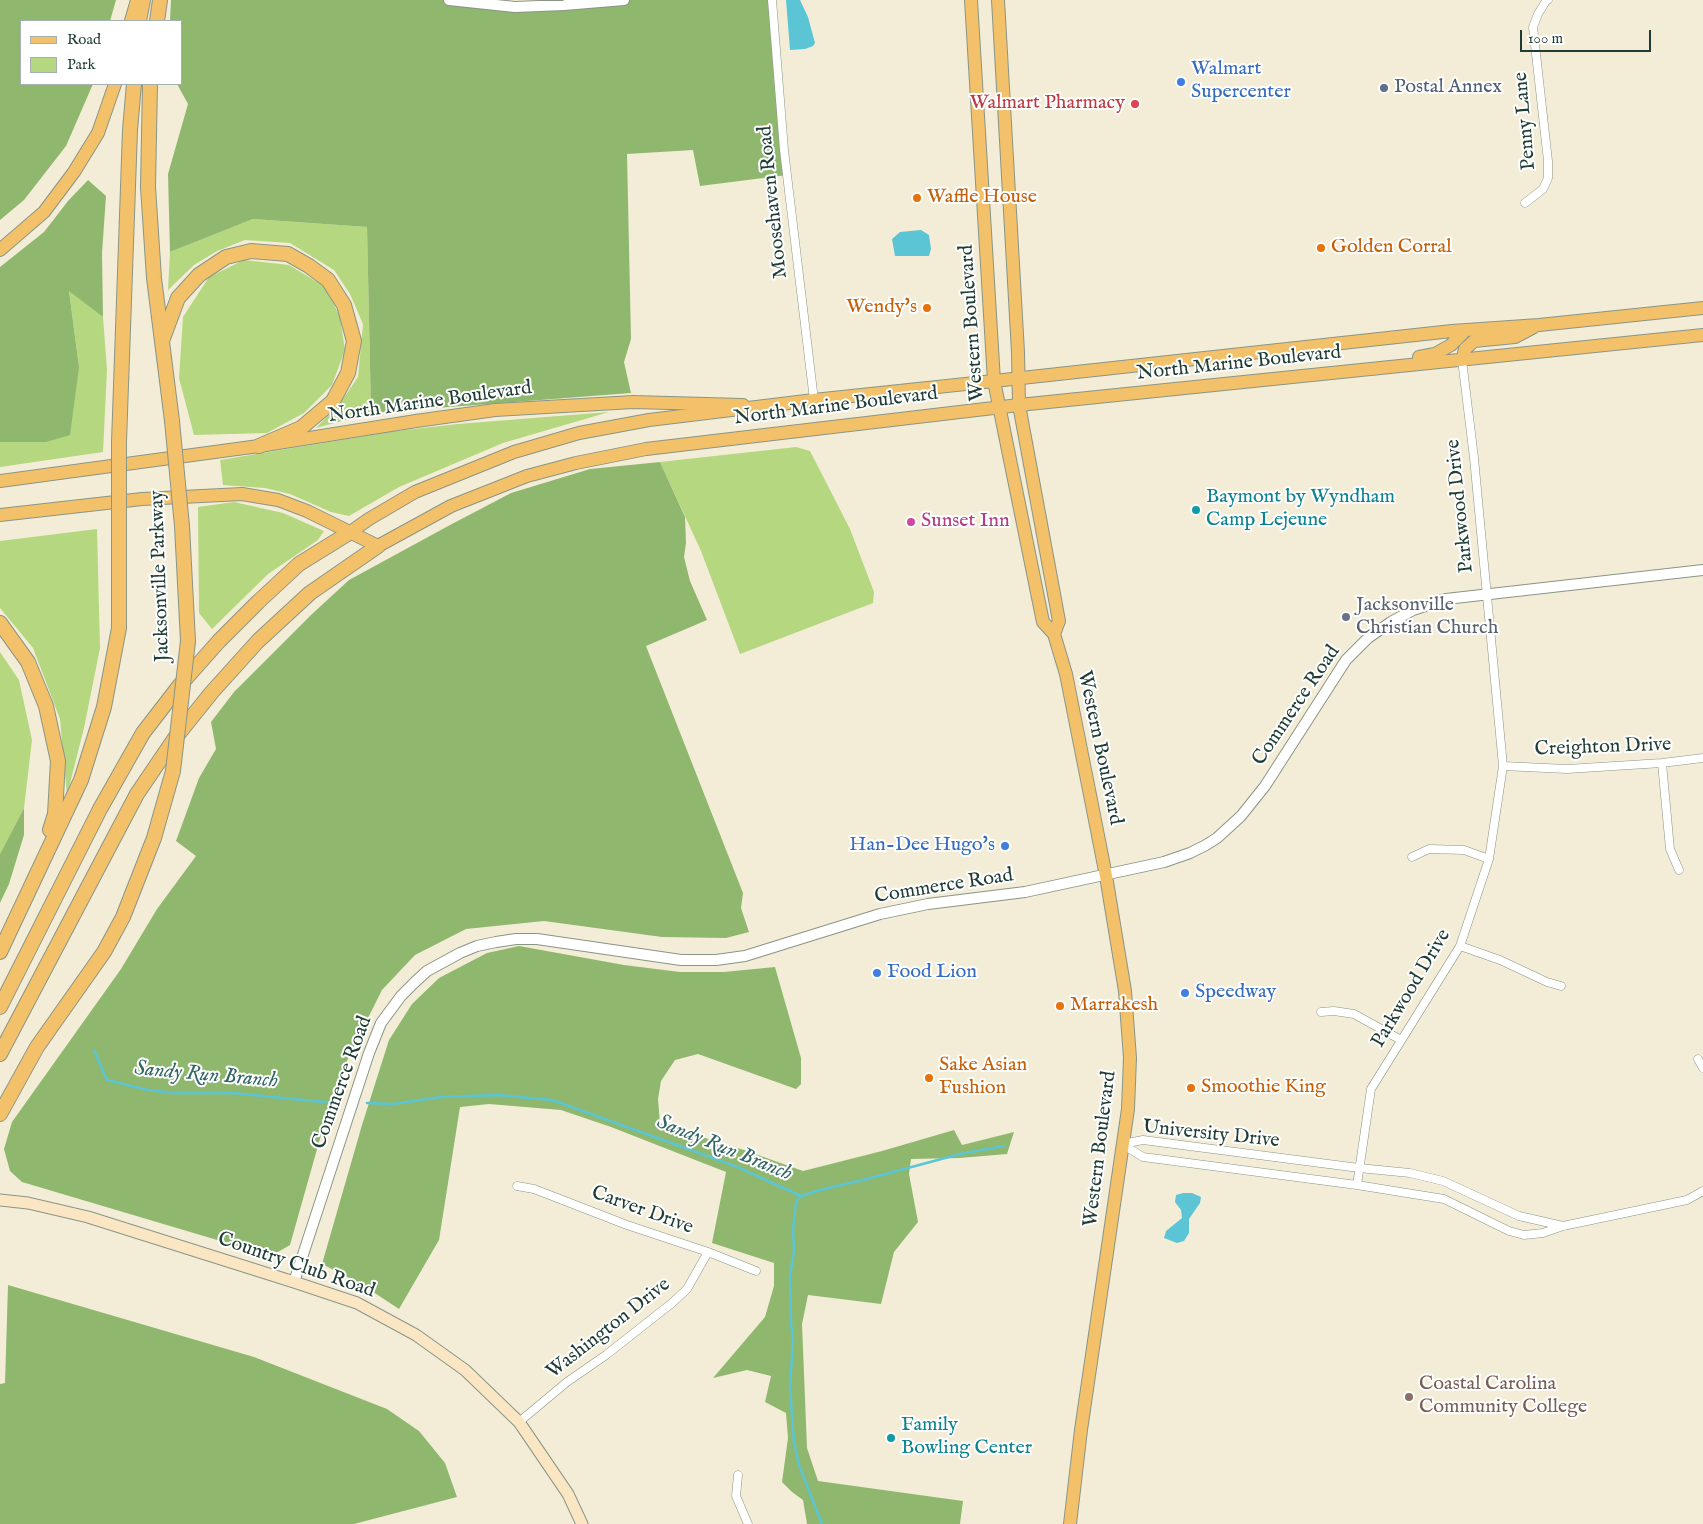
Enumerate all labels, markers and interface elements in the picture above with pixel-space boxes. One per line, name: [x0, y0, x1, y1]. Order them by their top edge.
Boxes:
legend: [20, 20, 182, 85]
scale bar: [1523, 20, 1654, 52]
text: 100 m: [1528, 29, 1563, 48]
text: Road: [67, 30, 101, 49]
text: Park: [67, 55, 96, 74]
place label: Walmart Supercenter: [1191, 58, 1291, 105]
street label: Penny Lane: [1510, 71, 1542, 171]
marker: Walmart Supercenter: [1175, 76, 1187, 88]
place label: Postal Annex: [1394, 76, 1502, 100]
marker: Postal Annex: [1378, 82, 1390, 94]
place label: Walmart Pharmacy: [970, 92, 1125, 116]
marker: Walmart Pharmacy: [1129, 98, 1141, 110]
street label: Moosehaven Road: [754, 124, 794, 280]
place label: Waffle House: [927, 186, 1037, 210]
marker: Waffle House: [911, 192, 923, 204]
place label: Golden Corral: [1331, 236, 1452, 260]
marker: Golden Corral: [1315, 242, 1327, 254]
street label: Western Boulevard: [956, 244, 990, 402]
place label: Wendy's: [846, 296, 917, 320]
marker: Wendy's: [921, 302, 933, 314]
street label: North Marine Boulevard: [1136, 341, 1342, 387]
street label: North Marine Boulevard: [327, 377, 533, 429]
street label: North Marine Boulevard: [733, 383, 939, 431]
street label: Parkwood Drive: [1442, 438, 1480, 574]
place label: Baymont by Wyndham Camp Lejeune: [1206, 486, 1395, 533]
street label: Jacksonville Parkway: [146, 490, 176, 662]
marker: Baymont by Wyndham Camp Lejeune: [1190, 504, 1202, 516]
place label: Sunset Inn: [921, 510, 1010, 534]
marker: Sunset Inn: [905, 516, 917, 528]
place label: Jacksonville Christian Church: [1356, 594, 1498, 641]
marker: Jacksonville Christian Church: [1340, 611, 1352, 623]
street label: Commerce Road: [1248, 641, 1346, 771]
street label: Western Boulevard: [1071, 669, 1127, 827]
street label: Creighton Drive: [1534, 734, 1672, 762]
place label: Han-Dee Hugo's: [849, 834, 995, 858]
marker: Han-Dee Hugo's: [999, 840, 1011, 852]
street label: Commerce Road: [873, 864, 1015, 910]
street label: Parkwood Drive: [1367, 925, 1457, 1053]
place label: Food Lion: [887, 961, 977, 985]
marker: Food Lion: [871, 967, 883, 979]
place label: Speedway: [1195, 981, 1276, 1005]
marker: Speedway: [1179, 987, 1191, 999]
place label: Marrakesh: [1070, 994, 1158, 1018]
marker: Marrakesh: [1054, 1000, 1066, 1012]
street label: Commerce Road: [308, 1013, 378, 1153]
place label: Sake Asian Fushion: [939, 1054, 1027, 1101]
water label: Sandy Run Branch: [133, 1057, 279, 1095]
street label: Western Boulevard: [1080, 1070, 1122, 1228]
marker: Sake Asian Fushion: [923, 1072, 935, 1084]
place label: Smoothie King: [1201, 1076, 1326, 1100]
marker: Smoothie King: [1185, 1082, 1197, 1094]
water label: Sandy Run Branch: [653, 1110, 795, 1188]
street label: University Drive: [1141, 1116, 1281, 1154]
street label: Carver Drive: [588, 1182, 696, 1240]
street label: Country Club Road: [214, 1228, 378, 1304]
street label: Washington Drive: [542, 1273, 676, 1385]
place label: Coastal Carolina Community College: [1419, 1373, 1587, 1420]
marker: Coastal Carolina Community College: [1403, 1391, 1415, 1403]
place label: Family Bowling Center: [901, 1414, 1032, 1461]
marker: Family Bowling Center: [885, 1432, 897, 1444]

